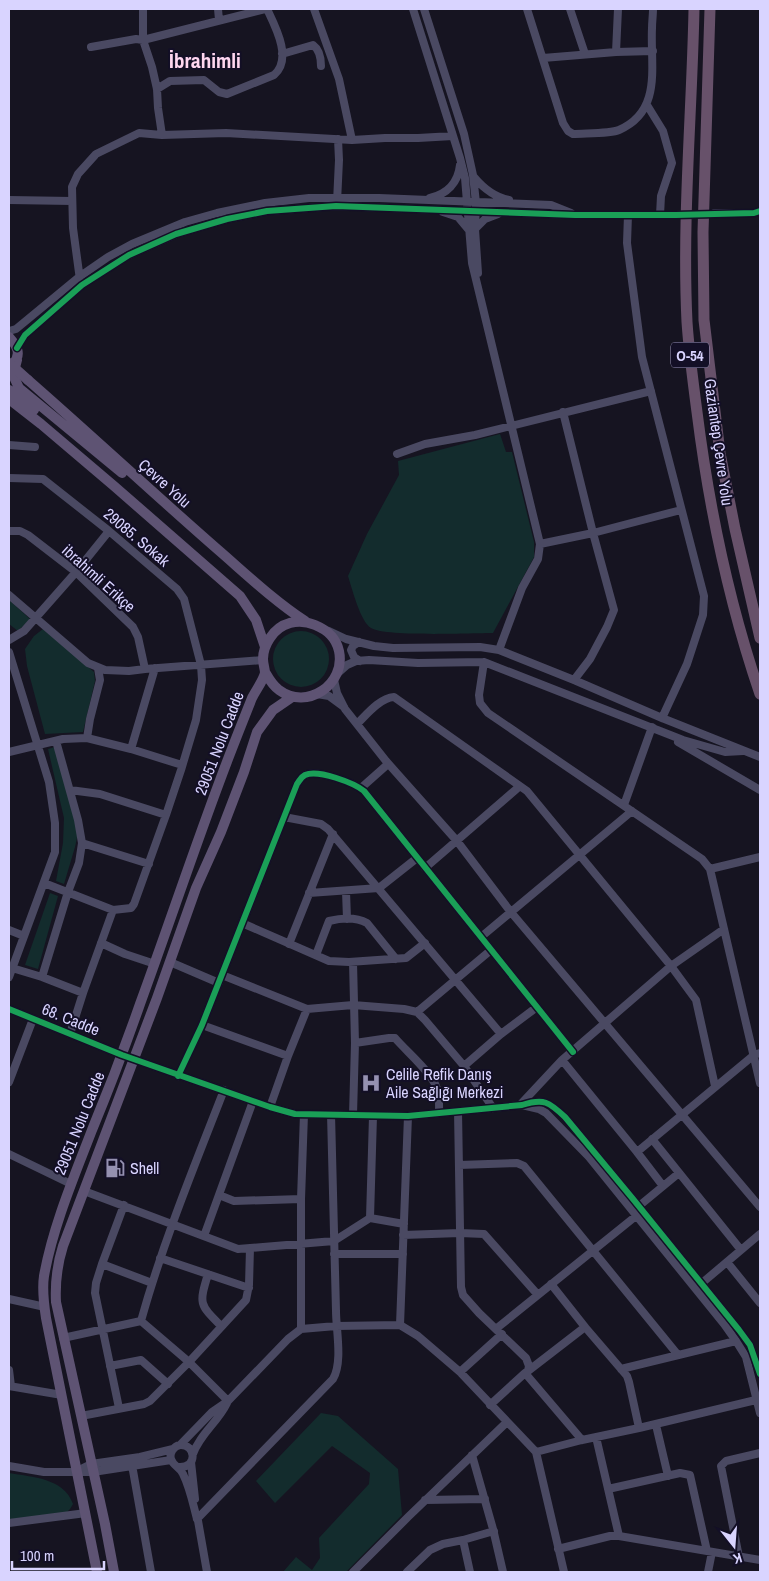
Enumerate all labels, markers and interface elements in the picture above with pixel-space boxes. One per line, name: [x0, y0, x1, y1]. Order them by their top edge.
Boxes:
district label: İbrahimli: [169, 46, 241, 75]
road number: O-54: [671, 342, 709, 368]
street label: Gaziantep Çevre Yolu: [699, 377, 739, 507]
street label: Çevre Yolu: [134, 454, 196, 512]
street label: 29085. Sokak: [99, 503, 175, 571]
street label: ibrahimli Erikçe: [58, 539, 140, 617]
street label: 29051 Nolu Cadde: [189, 688, 249, 798]
street label: 68. Cadde: [39, 997, 103, 1041]
place label: Celile Refik Danış Aile Sağlığı Merkezi: [385, 1063, 503, 1103]
street label: 29051 Nolu Cadde: [48, 1068, 110, 1178]
hospital icon: Celile Refik Danış Aile Sağlığı Merkezi: [360, 1072, 382, 1094]
fuel station icon: Shell: [104, 1157, 126, 1179]
place label: Shell: [130, 1157, 159, 1179]
north arrow: [709, 1521, 759, 1571]
scale bar: [12, 1538, 105, 1570]
text: 100 m: [20, 1545, 54, 1566]
text: K: [731, 1549, 744, 1568]

